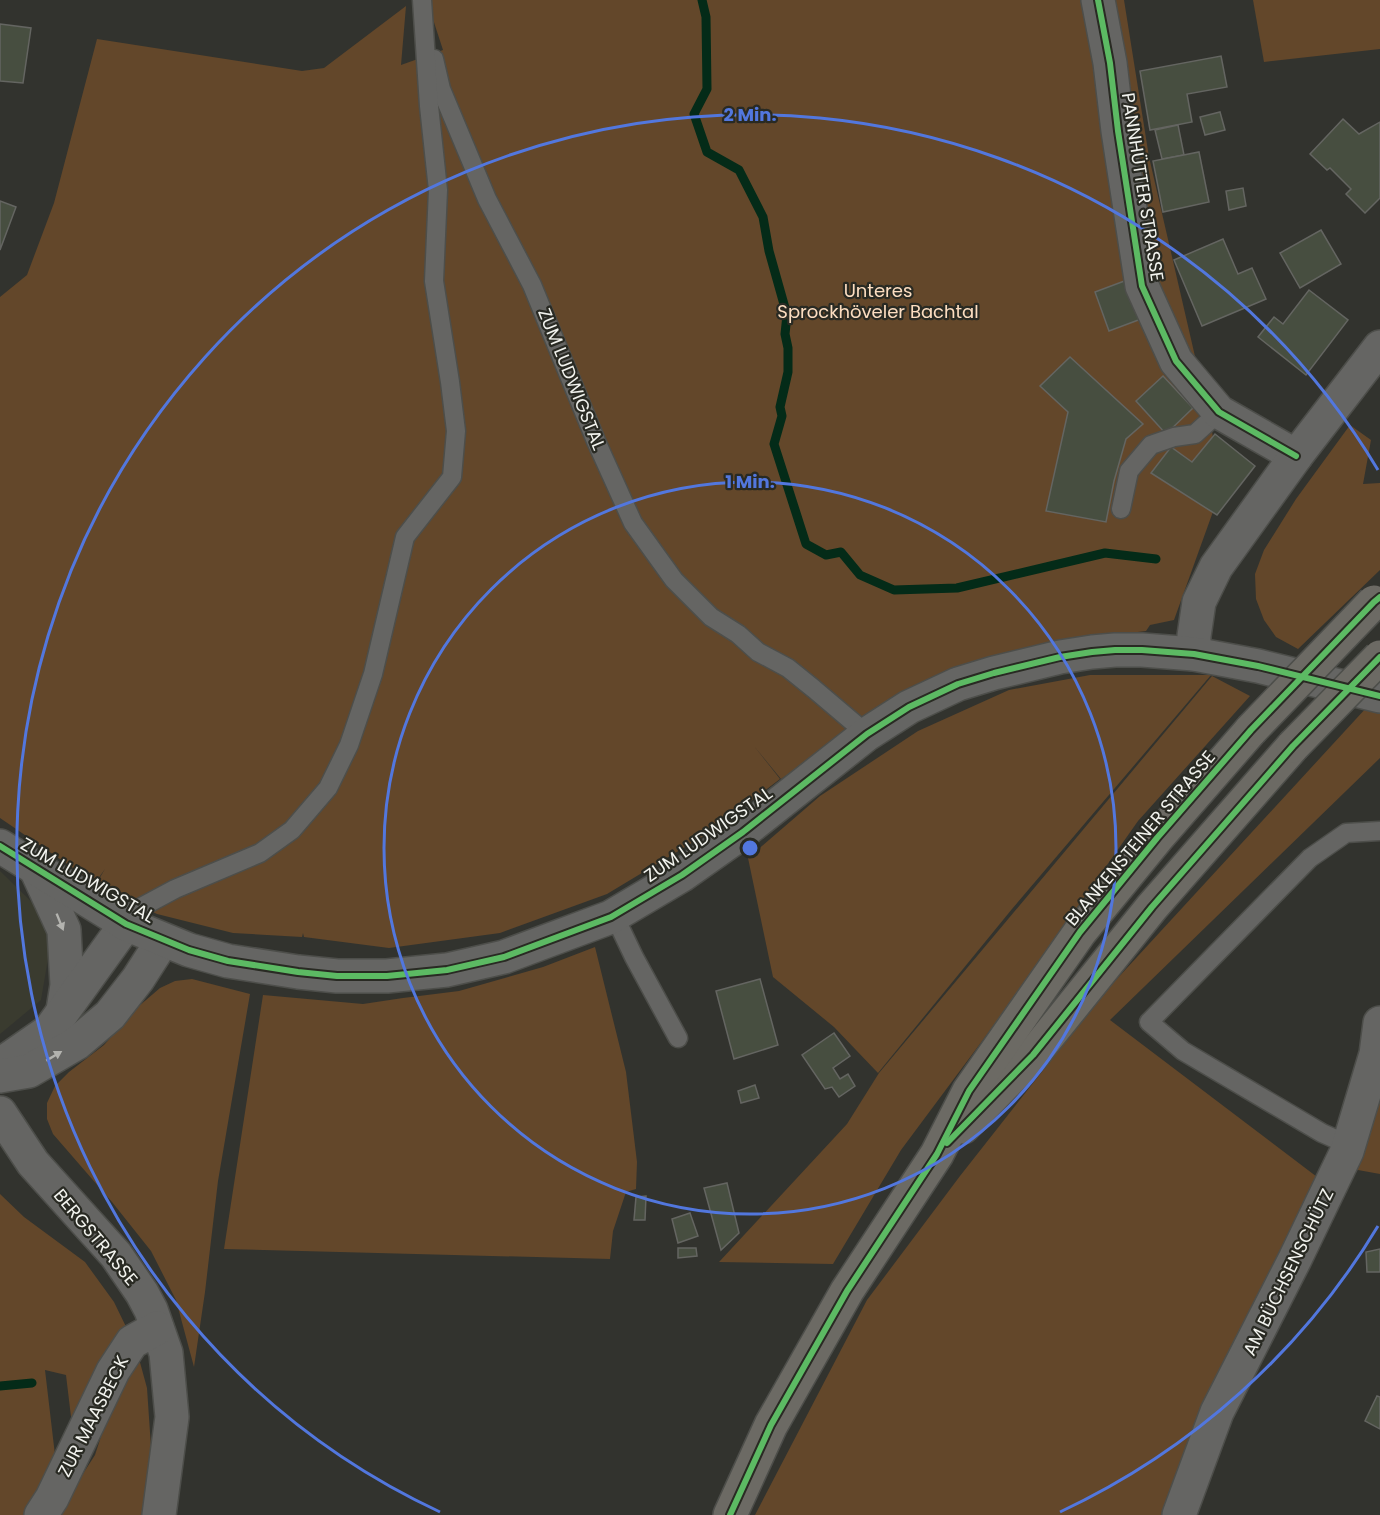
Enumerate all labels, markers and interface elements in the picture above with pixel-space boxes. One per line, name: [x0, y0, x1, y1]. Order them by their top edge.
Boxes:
street label: PANNHÜTTER STRASSE: [1116, 91, 1170, 283]
text: 2 Min.: [723, 102, 777, 127]
park label: Unteres Sprockhöveler Bachtal: [777, 278, 979, 324]
street label: ZUM LUDWIGSTAL: [532, 304, 612, 454]
text: 1 Min.: [725, 469, 775, 494]
street label: BLANKENSTEINER STRASSE: [1059, 745, 1221, 931]
street label: ZUM LUDWIGSTAL: [639, 780, 777, 888]
street label: ZUM LUDWIGSTAL: [16, 831, 160, 929]
centre of rings: [740, 838, 760, 858]
one-way arrow: [56, 913, 65, 931]
one-way arrow: [46, 1051, 62, 1062]
street label: BERGSTRASSE: [48, 1183, 144, 1291]
street label: AM BÜCHSENSCHÜTZ: [1237, 1184, 1339, 1360]
street label: ZUR MAASBECK: [52, 1351, 134, 1481]

